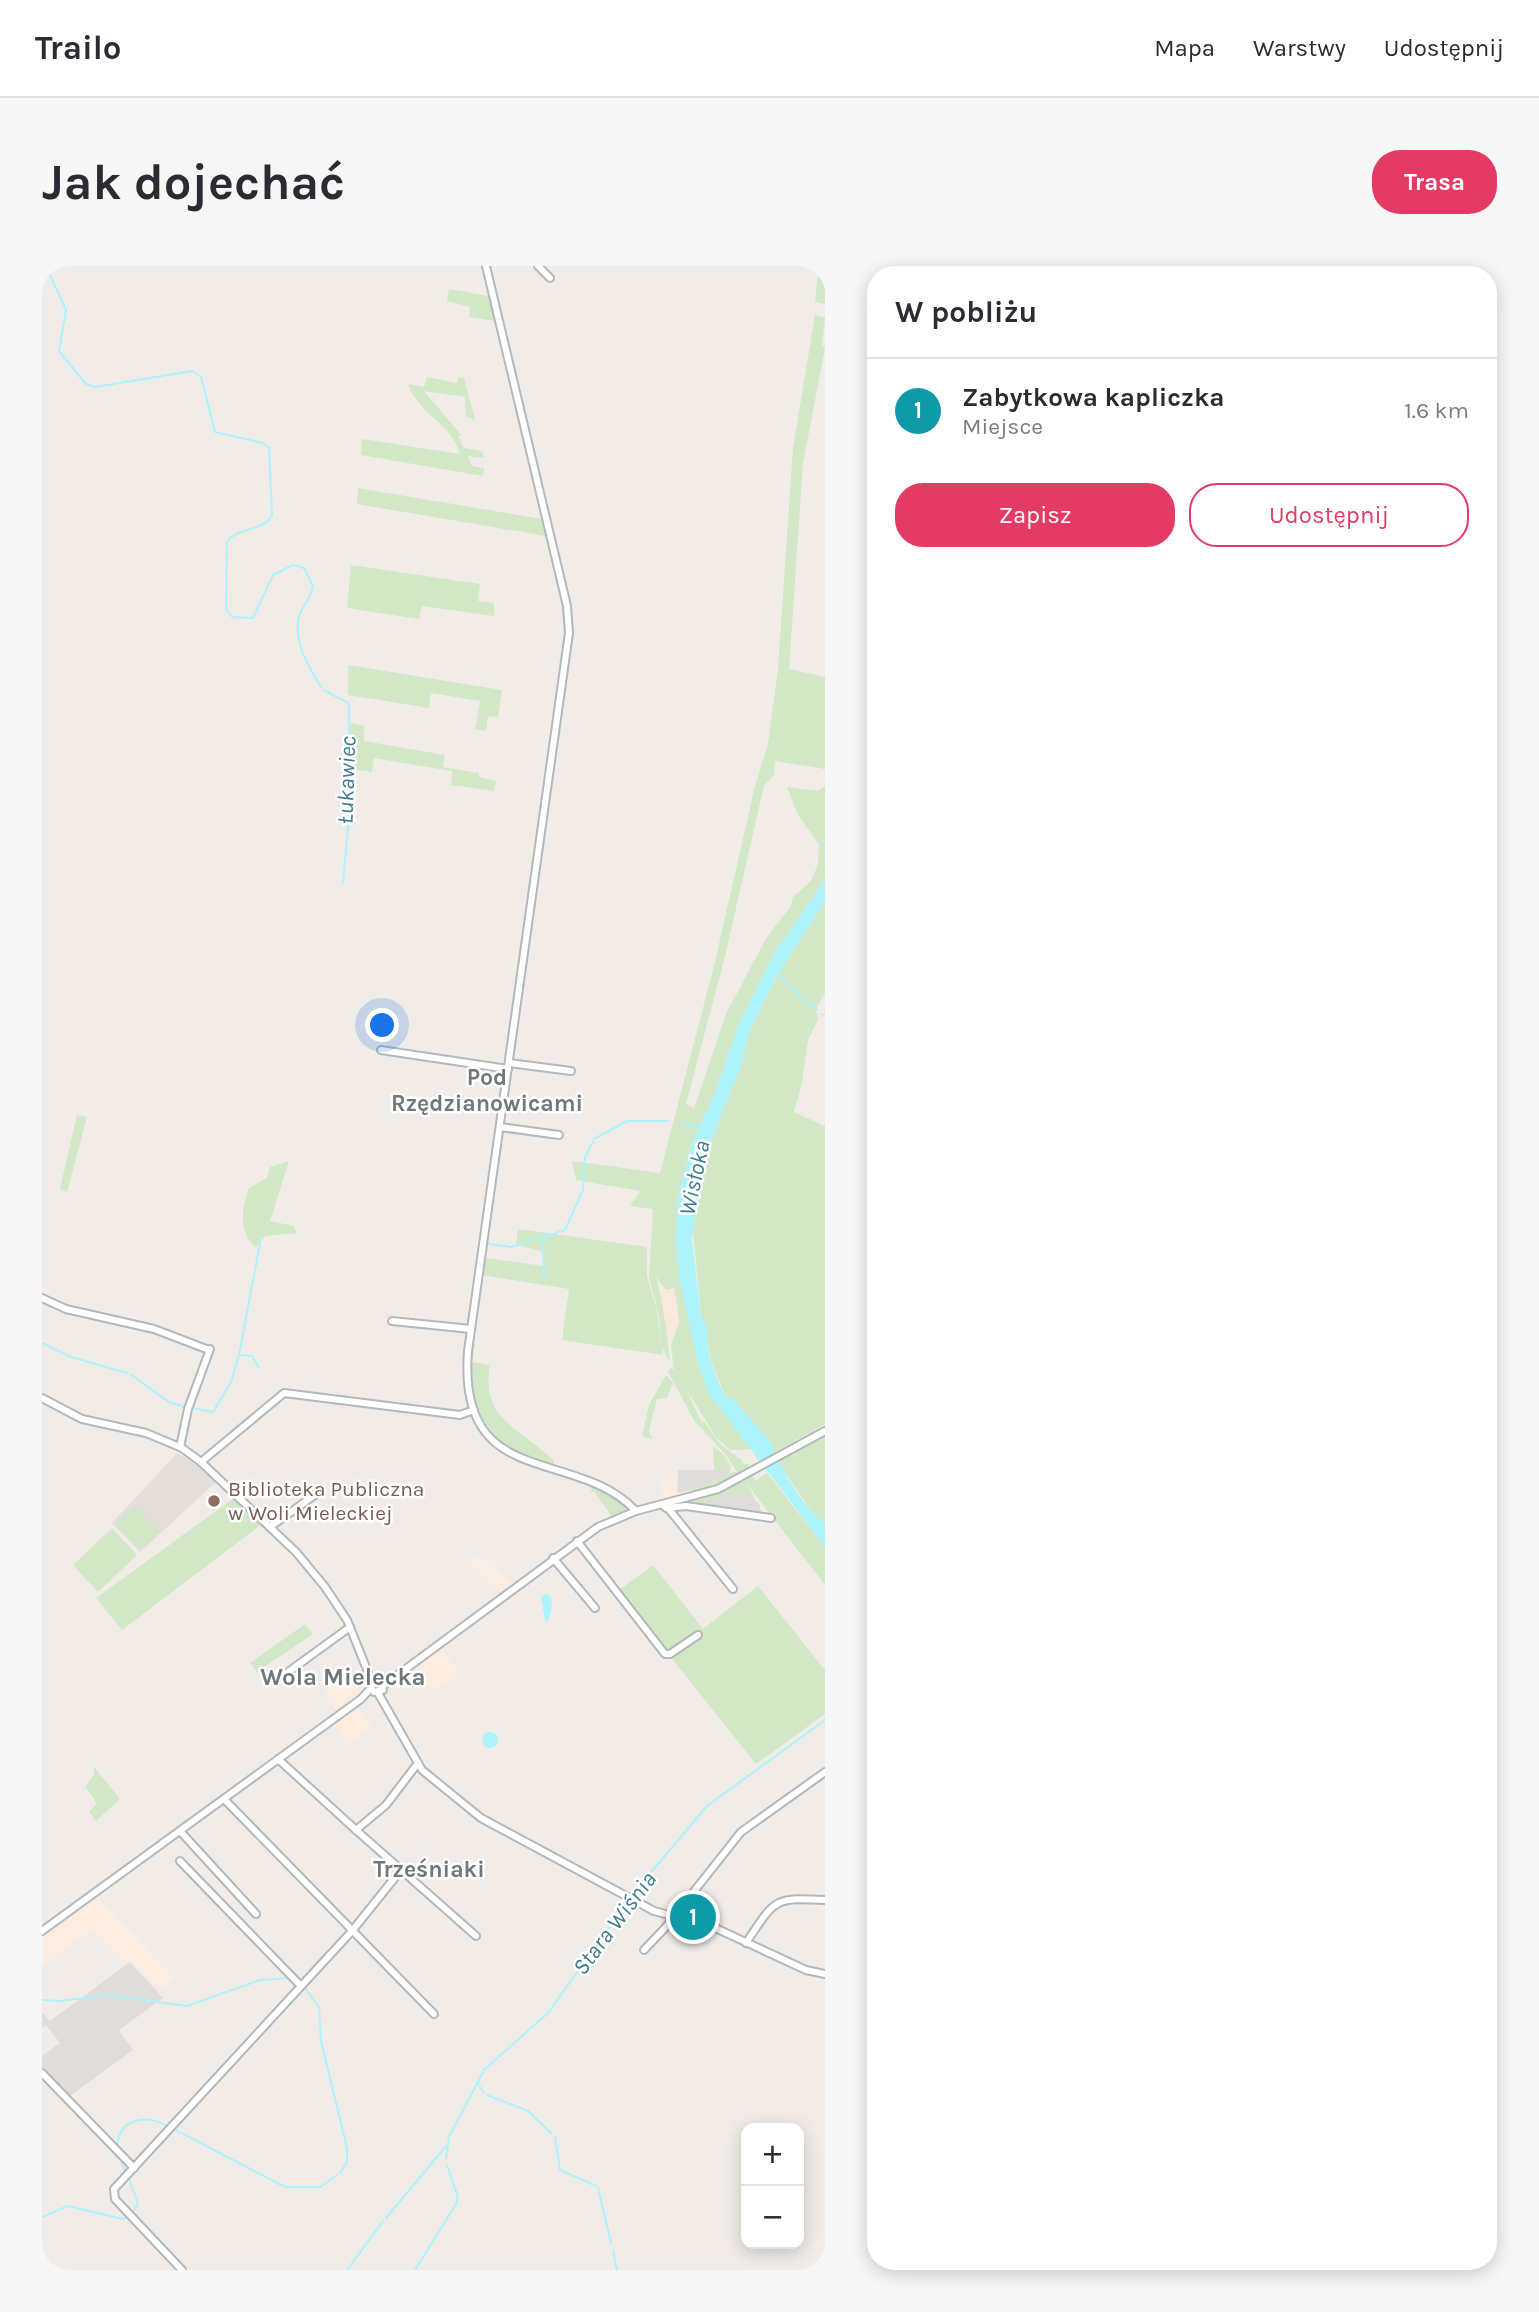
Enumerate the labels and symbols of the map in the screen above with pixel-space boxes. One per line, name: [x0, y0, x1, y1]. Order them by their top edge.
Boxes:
water label: Łukawiec: [331, 735, 362, 824]
your location: [365, 1008, 399, 1042]
district label: Pod Rzędzianowicami: [391, 1064, 583, 1117]
water label: Wisłoka: [673, 1138, 716, 1218]
place label: Biblioteka Publiczna w Woli Mieleckiej: [228, 1477, 424, 1525]
marker: Biblioteka Publiczna w Woli Mieleckiej: [206, 1493, 222, 1509]
district label: Wola Mielecka: [260, 1663, 426, 1691]
district label: Trześniaki: [373, 1856, 485, 1883]
water label: Stara Wiśnia: [567, 1866, 662, 1980]
pin: 1: [670, 1891, 716, 1943]

